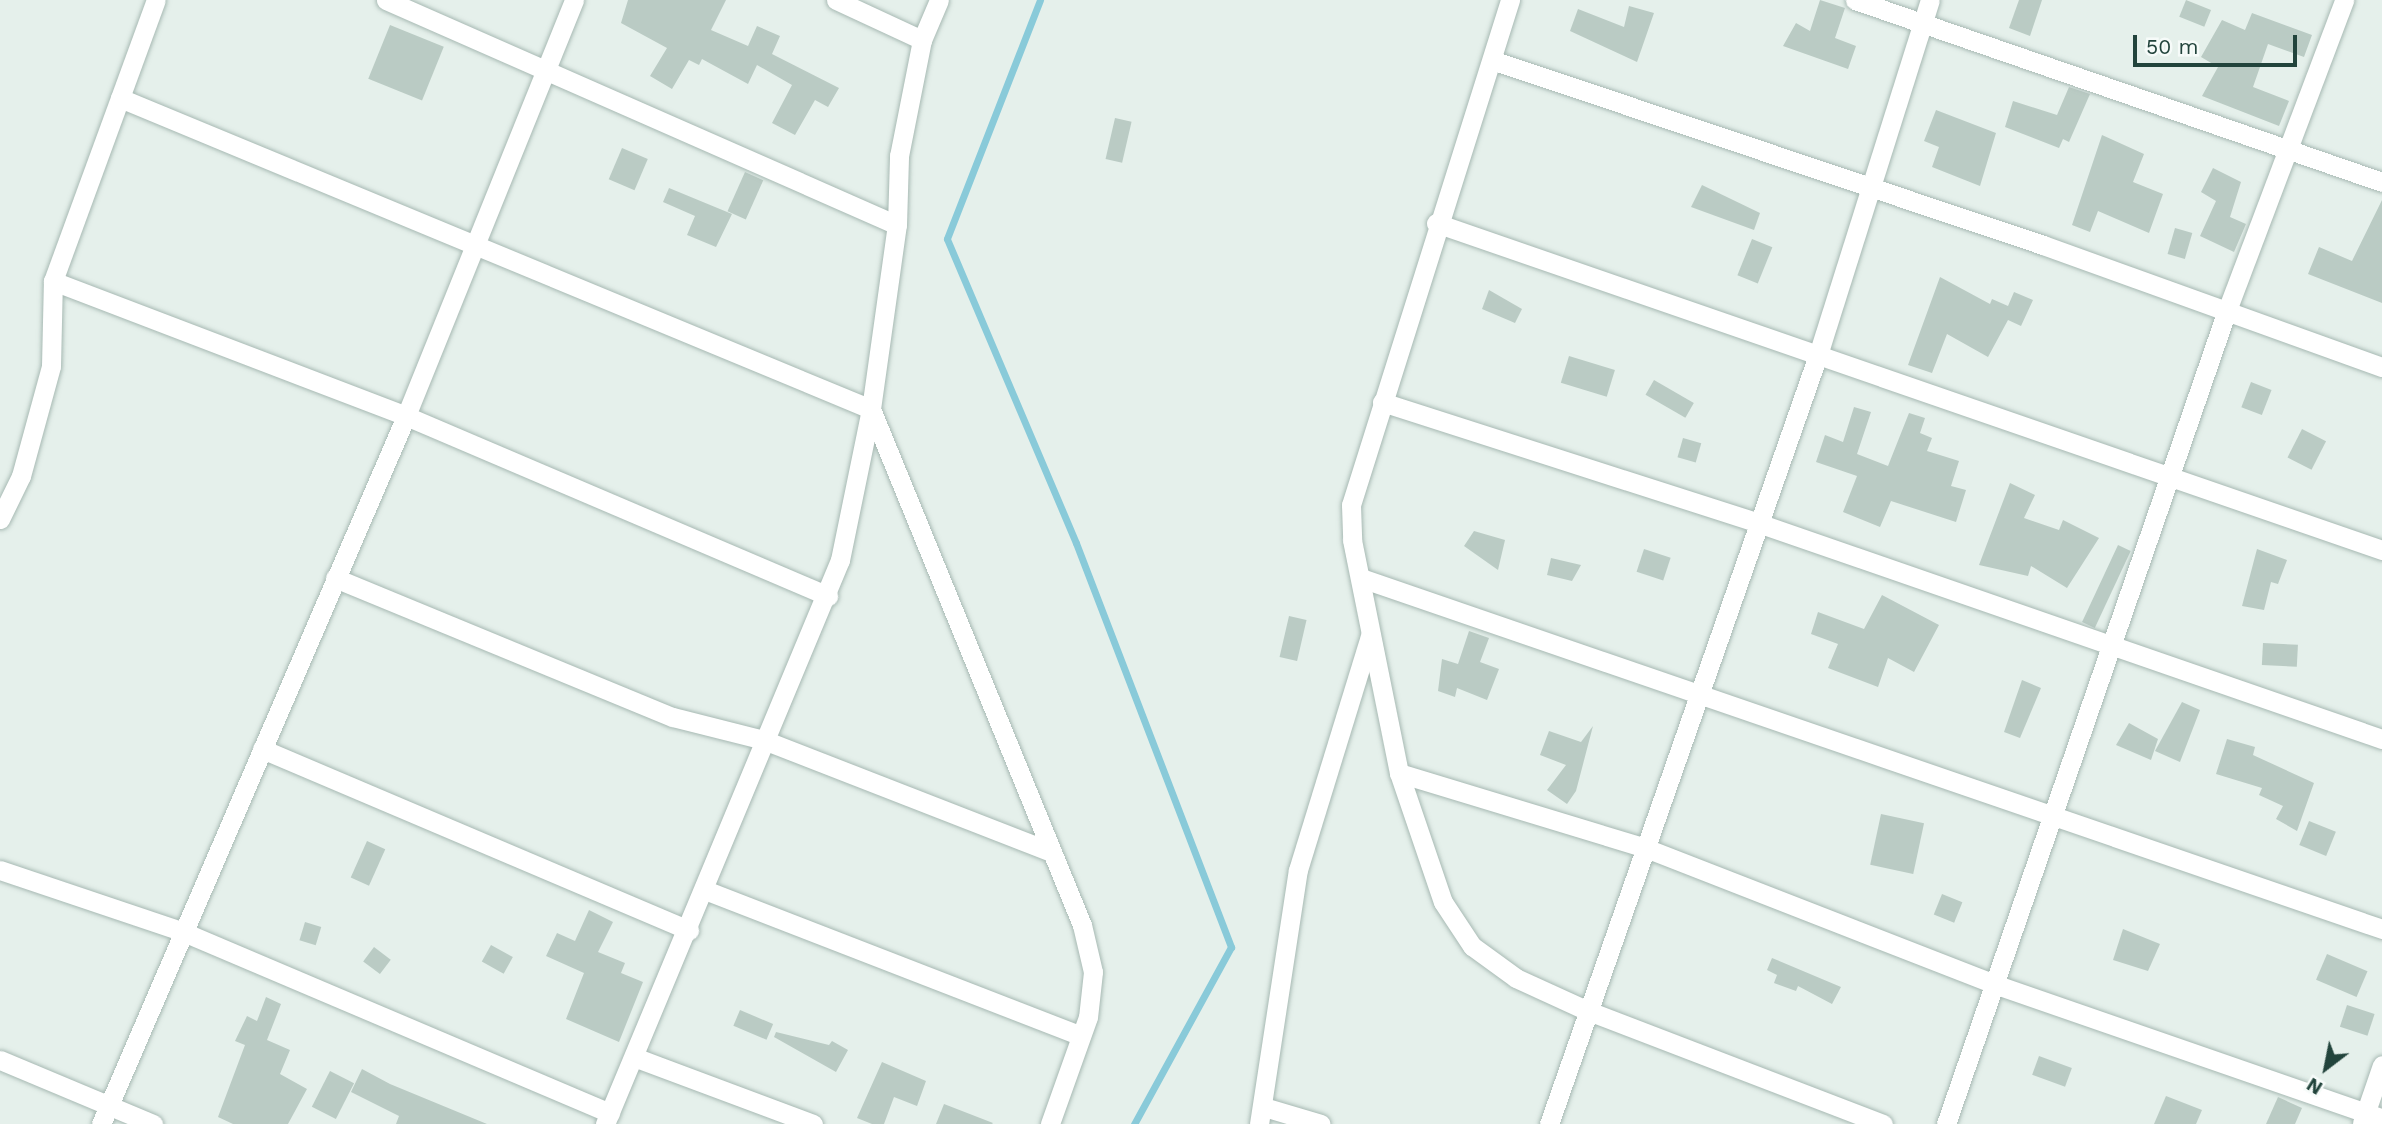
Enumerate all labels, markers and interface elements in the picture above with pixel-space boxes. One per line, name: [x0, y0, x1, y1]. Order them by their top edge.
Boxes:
scale bar: [2137, 21, 2302, 65]
text: 50 m: [2146, 34, 2198, 59]
north arrow: [2291, 1033, 2361, 1103]
text: N: [2303, 1073, 2327, 1100]

